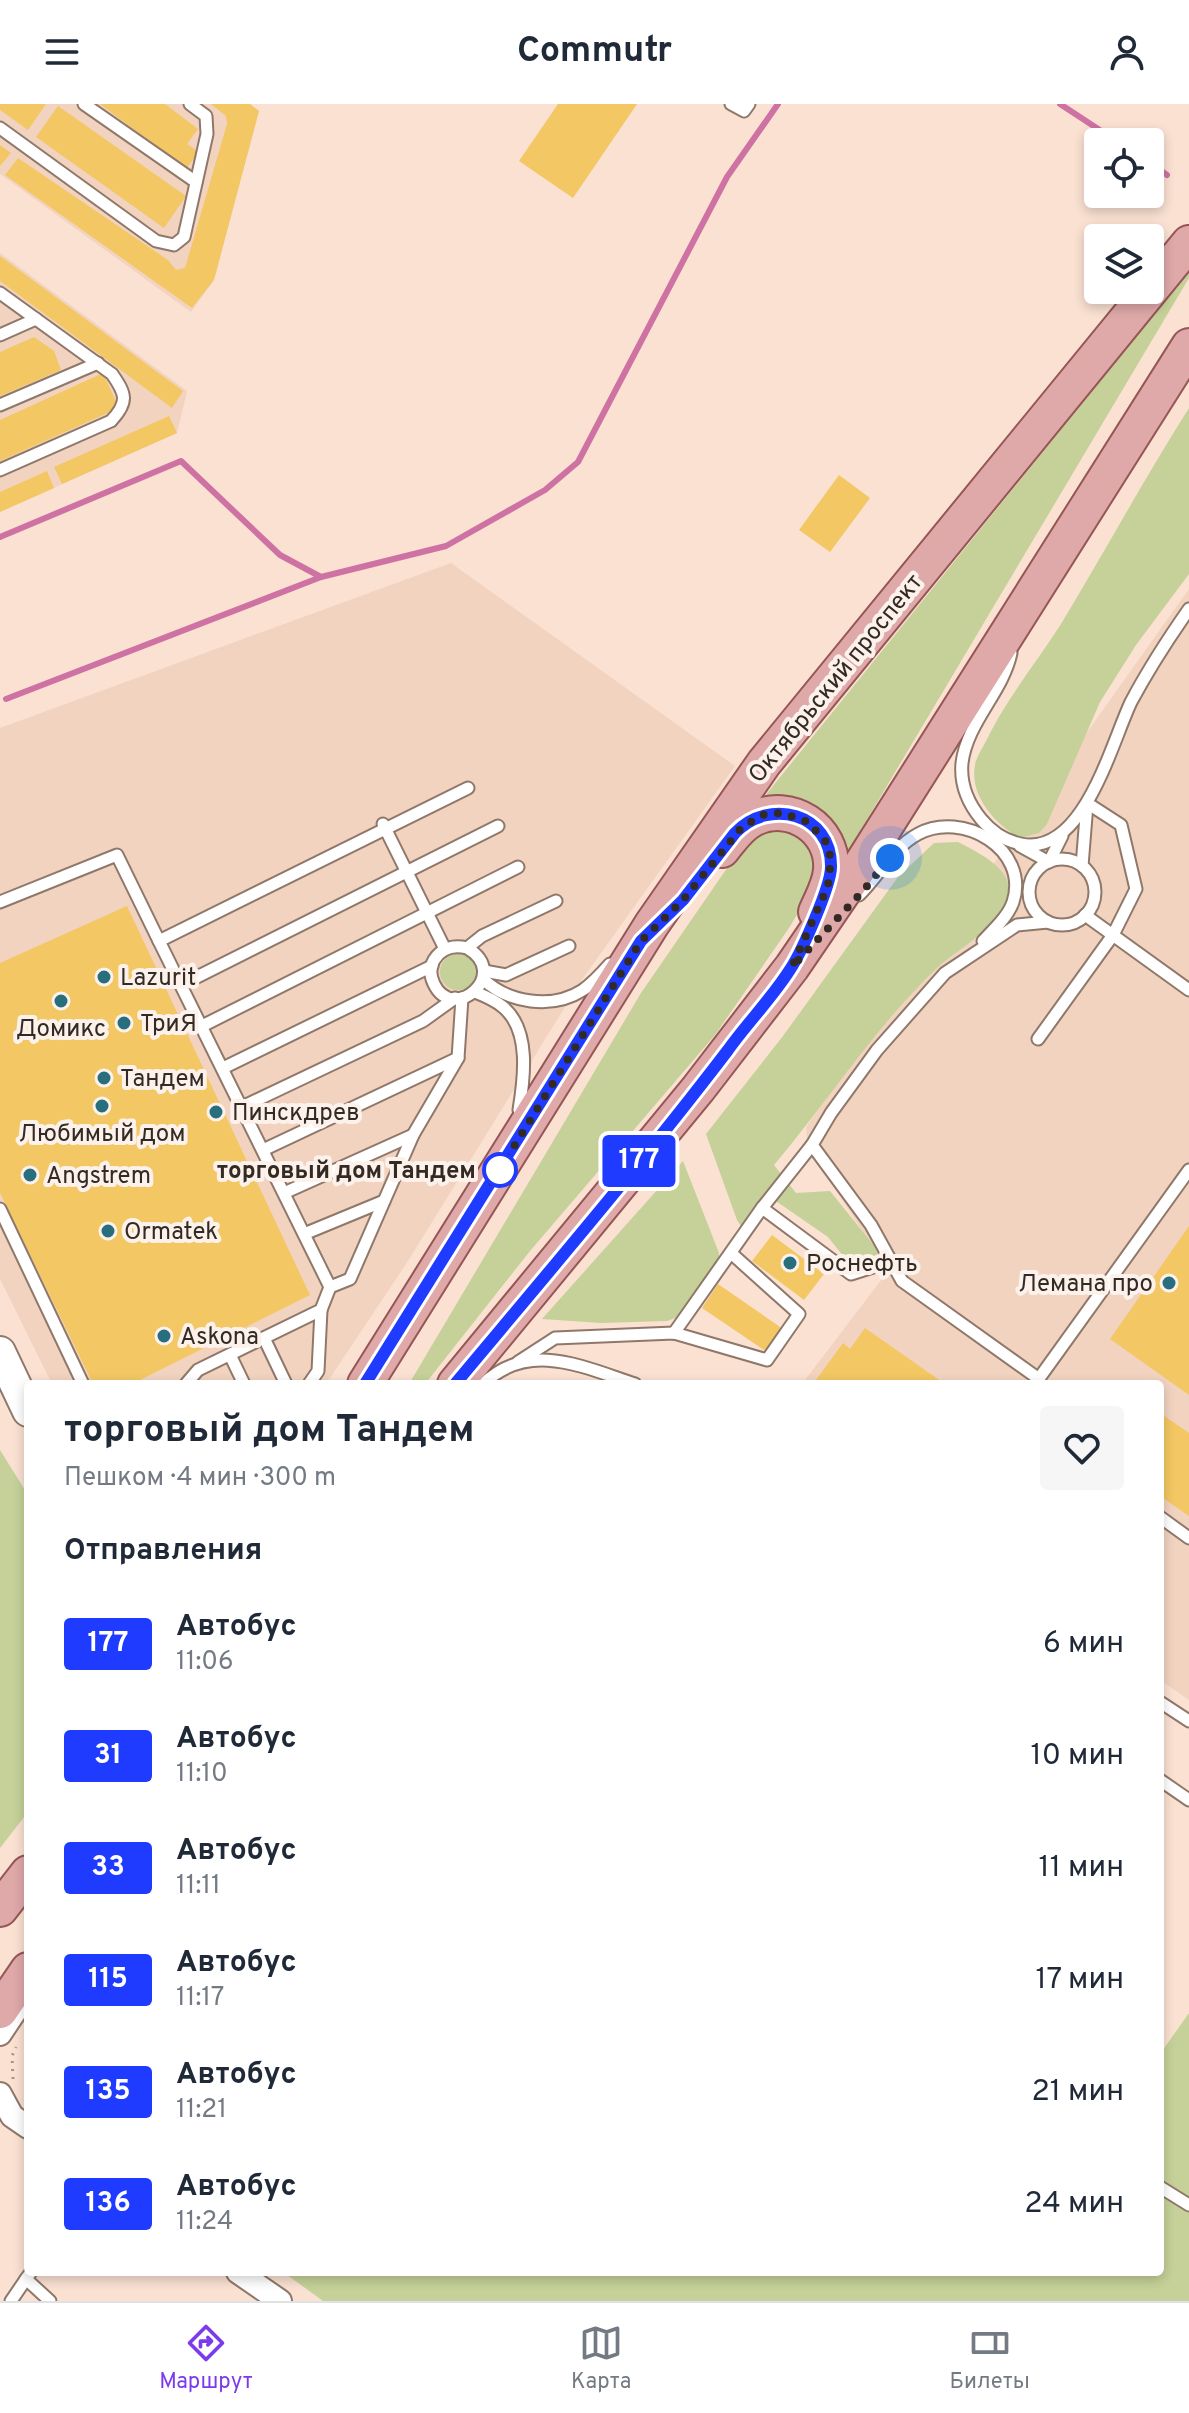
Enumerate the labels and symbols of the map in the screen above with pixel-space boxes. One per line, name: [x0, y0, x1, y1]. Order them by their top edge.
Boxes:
street label: Октябрьский проспект: [743, 568, 930, 790]
your location: [870, 838, 910, 878]
place label: Lazurit: [120, 964, 196, 994]
marker: Lazurit: [95, 968, 113, 986]
marker: Домикс: [52, 992, 70, 1010]
place label: ТриЯ: [140, 1010, 197, 1040]
marker: ТриЯ: [115, 1014, 133, 1032]
place label: Домикс: [16, 1015, 106, 1045]
place label: Тандем: [120, 1065, 205, 1095]
marker: Тандем: [95, 1069, 113, 1087]
marker: Любимый дом: [93, 1097, 111, 1115]
place label: Пинскдрев: [232, 1099, 360, 1129]
marker: Пинскдрев: [207, 1103, 225, 1121]
place label: Любимый дом: [18, 1120, 186, 1150]
line badge: 177: [593, 1135, 685, 1187]
marker: торговый дом Тандем: [483, 1153, 517, 1187]
place label: торговый дом Тандем: [217, 1157, 476, 1187]
place label: Angstrem: [46, 1162, 151, 1192]
marker: Angstrem: [21, 1166, 39, 1184]
place label: Ormatek: [124, 1218, 218, 1248]
marker: Ormatek: [99, 1222, 117, 1240]
place label: Роснефть: [806, 1250, 918, 1280]
marker: Роснефть: [781, 1254, 799, 1272]
place label: Лемана про: [1018, 1270, 1153, 1300]
marker: Лемана про: [1160, 1274, 1178, 1292]
place label: Askona: [180, 1323, 259, 1353]
marker: Askona: [155, 1327, 173, 1345]

